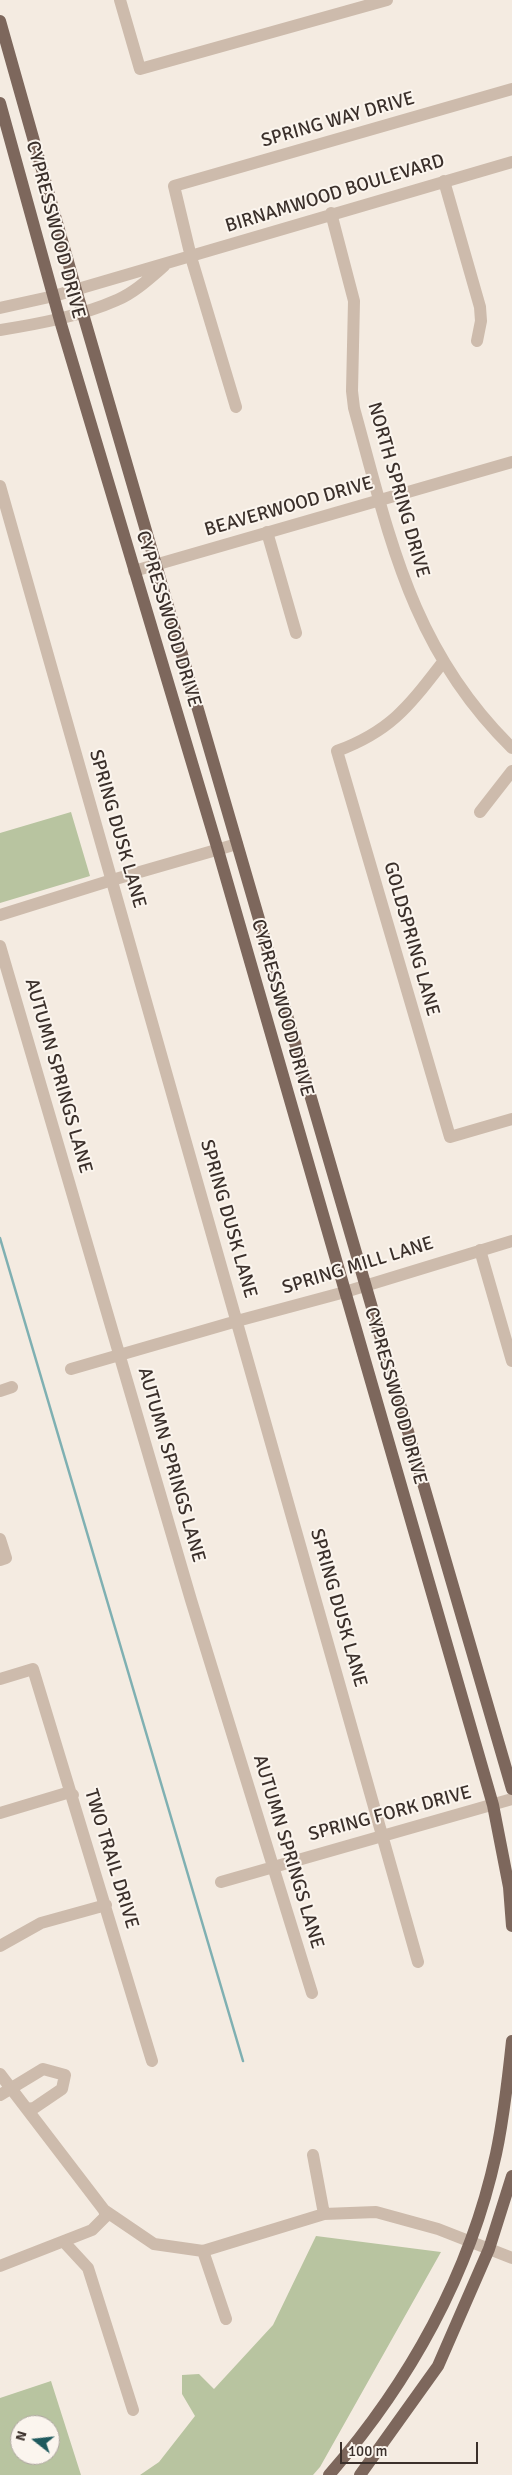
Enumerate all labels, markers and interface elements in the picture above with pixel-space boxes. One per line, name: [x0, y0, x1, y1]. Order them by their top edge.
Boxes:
street label: SPRING WAY DRIVE: [259, 87, 417, 153]
street label: CYPRESSWOOD DRIVE: [20, 139, 90, 321]
street label: BIRNAMWOOD BOULEVARD: [223, 150, 447, 238]
street label: NORTH SPRING DRIVE: [362, 400, 434, 580]
street label: BEAVERWOOD DRIVE: [202, 472, 376, 542]
street label: CYPRESSWOOD DRIVE: [130, 528, 206, 710]
street label: SPRING DUSK LANE: [83, 747, 151, 911]
street label: GOLDSPRING LANE: [378, 859, 444, 1019]
street label: CYPRESSWOOD DRIVE: [246, 917, 318, 1099]
street label: AUTUMN SPRINGS LANE: [19, 976, 97, 1176]
street label: SPRING DUSK LANE: [194, 1137, 262, 1301]
street label: SPRING MILL LANE: [280, 1232, 436, 1300]
street label: CYPRESSWOOD DRIVE: [359, 1305, 431, 1487]
street label: AUTUMN SPRINGS LANE: [132, 1365, 210, 1565]
street label: SPRING DUSK LANE: [304, 1526, 372, 1690]
street label: AUTUMN SPRINGS LANE: [248, 1752, 328, 1952]
street label: SPRING FORK DRIVE: [306, 1781, 474, 1847]
street label: TWO TRAIL DRIVE: [79, 1786, 143, 1932]
north arrow: [10, 2415, 60, 2465]
text: N: [12, 2429, 31, 2443]
scale bar: [342, 2432, 480, 2464]
text: 100 m: [348, 2442, 388, 2460]

